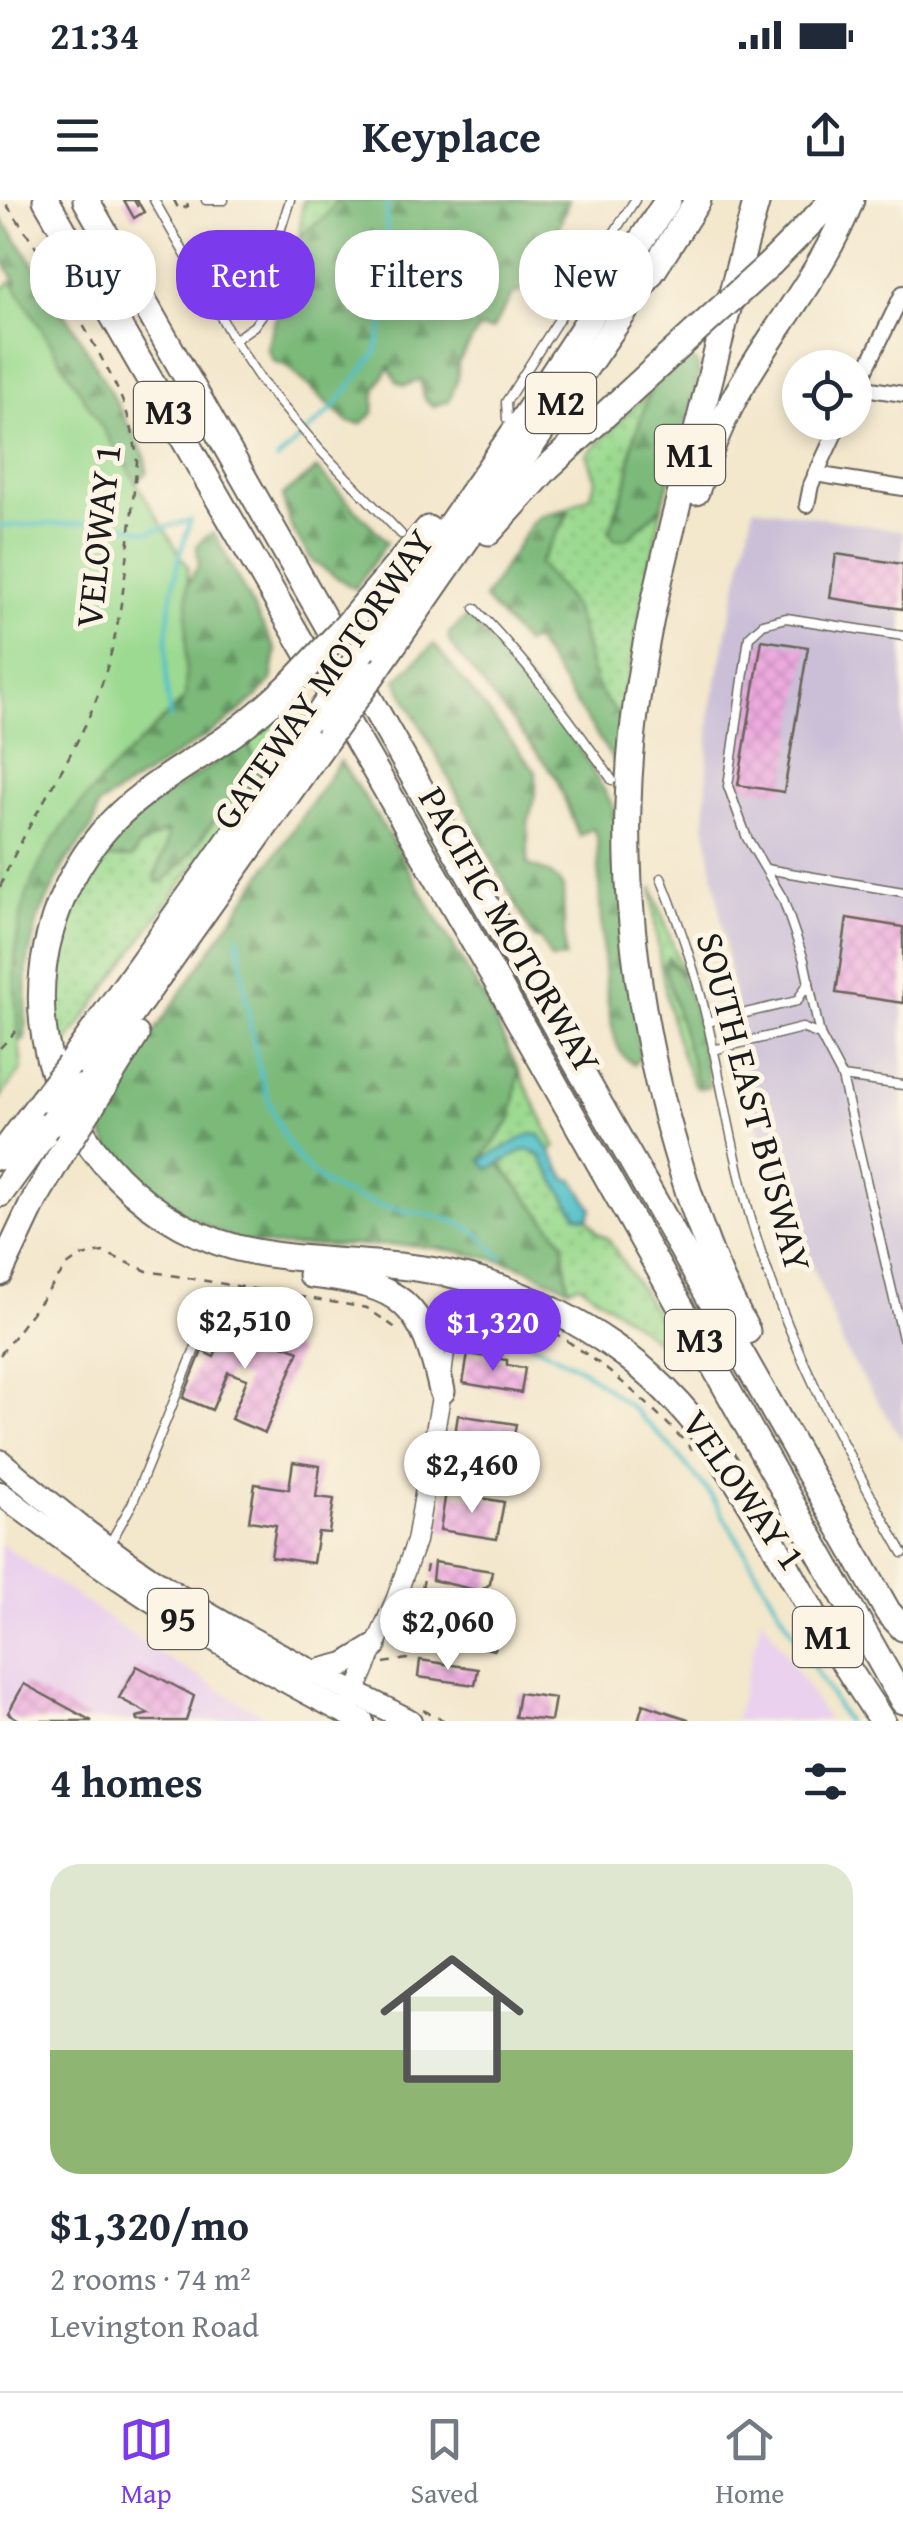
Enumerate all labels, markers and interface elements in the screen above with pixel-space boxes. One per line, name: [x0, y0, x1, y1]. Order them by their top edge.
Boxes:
text: 21:34: [50, 7, 140, 63]
text: Keyplace: [362, 103, 541, 168]
icon: menu: [50, 108, 105, 163]
icon: share: [798, 108, 853, 163]
chip: Buy: [30, 230, 156, 320]
chip: Rent: [176, 230, 315, 320]
chip: Filters: [335, 230, 499, 320]
chip: New: [519, 230, 653, 320]
map controls: [782, 350, 872, 440]
button: locate: [782, 350, 872, 440]
road number: M2: [526, 373, 596, 433]
road number: M3: [134, 382, 204, 442]
road number: M1: [655, 425, 725, 485]
street label: VELOWAY 1: [60, 441, 134, 630]
street label: GATEWAY MOTORWAY: [197, 517, 447, 840]
street label: PACIFIC MOTORWAY: [406, 775, 616, 1084]
street label: SOUTH EAST BUSWAY: [683, 926, 827, 1278]
pin: $2,510: [164, 1287, 326, 1372]
pin: $1,320: [412, 1289, 574, 1374]
text: $2,510: [199, 1296, 291, 1343]
text: $1,320: [447, 1298, 539, 1345]
road number: M3: [665, 1310, 735, 1370]
street label: VELOWAY 1: [669, 1398, 821, 1581]
pin: $2,460: [391, 1431, 553, 1516]
text: $2,460: [426, 1440, 518, 1487]
pin: $2,060: [367, 1588, 529, 1673]
road number: 95: [148, 1589, 208, 1649]
text: $2,060: [402, 1597, 494, 1644]
road number: M1: [793, 1607, 863, 1667]
text: 4 homes: [50, 1751, 203, 1812]
icon: filters: [798, 1754, 853, 1809]
icon: home: [362, 1929, 542, 2109]
text: $1,320/mo: [50, 2194, 249, 2255]
text: 2 rooms · 74 m²: [50, 2255, 251, 2302]
text: Levington Road: [50, 2302, 259, 2349]
tab: Map: [119, 2412, 174, 2513]
tab: Saved: [411, 2412, 478, 2513]
tab: Home: [716, 2412, 784, 2513]

